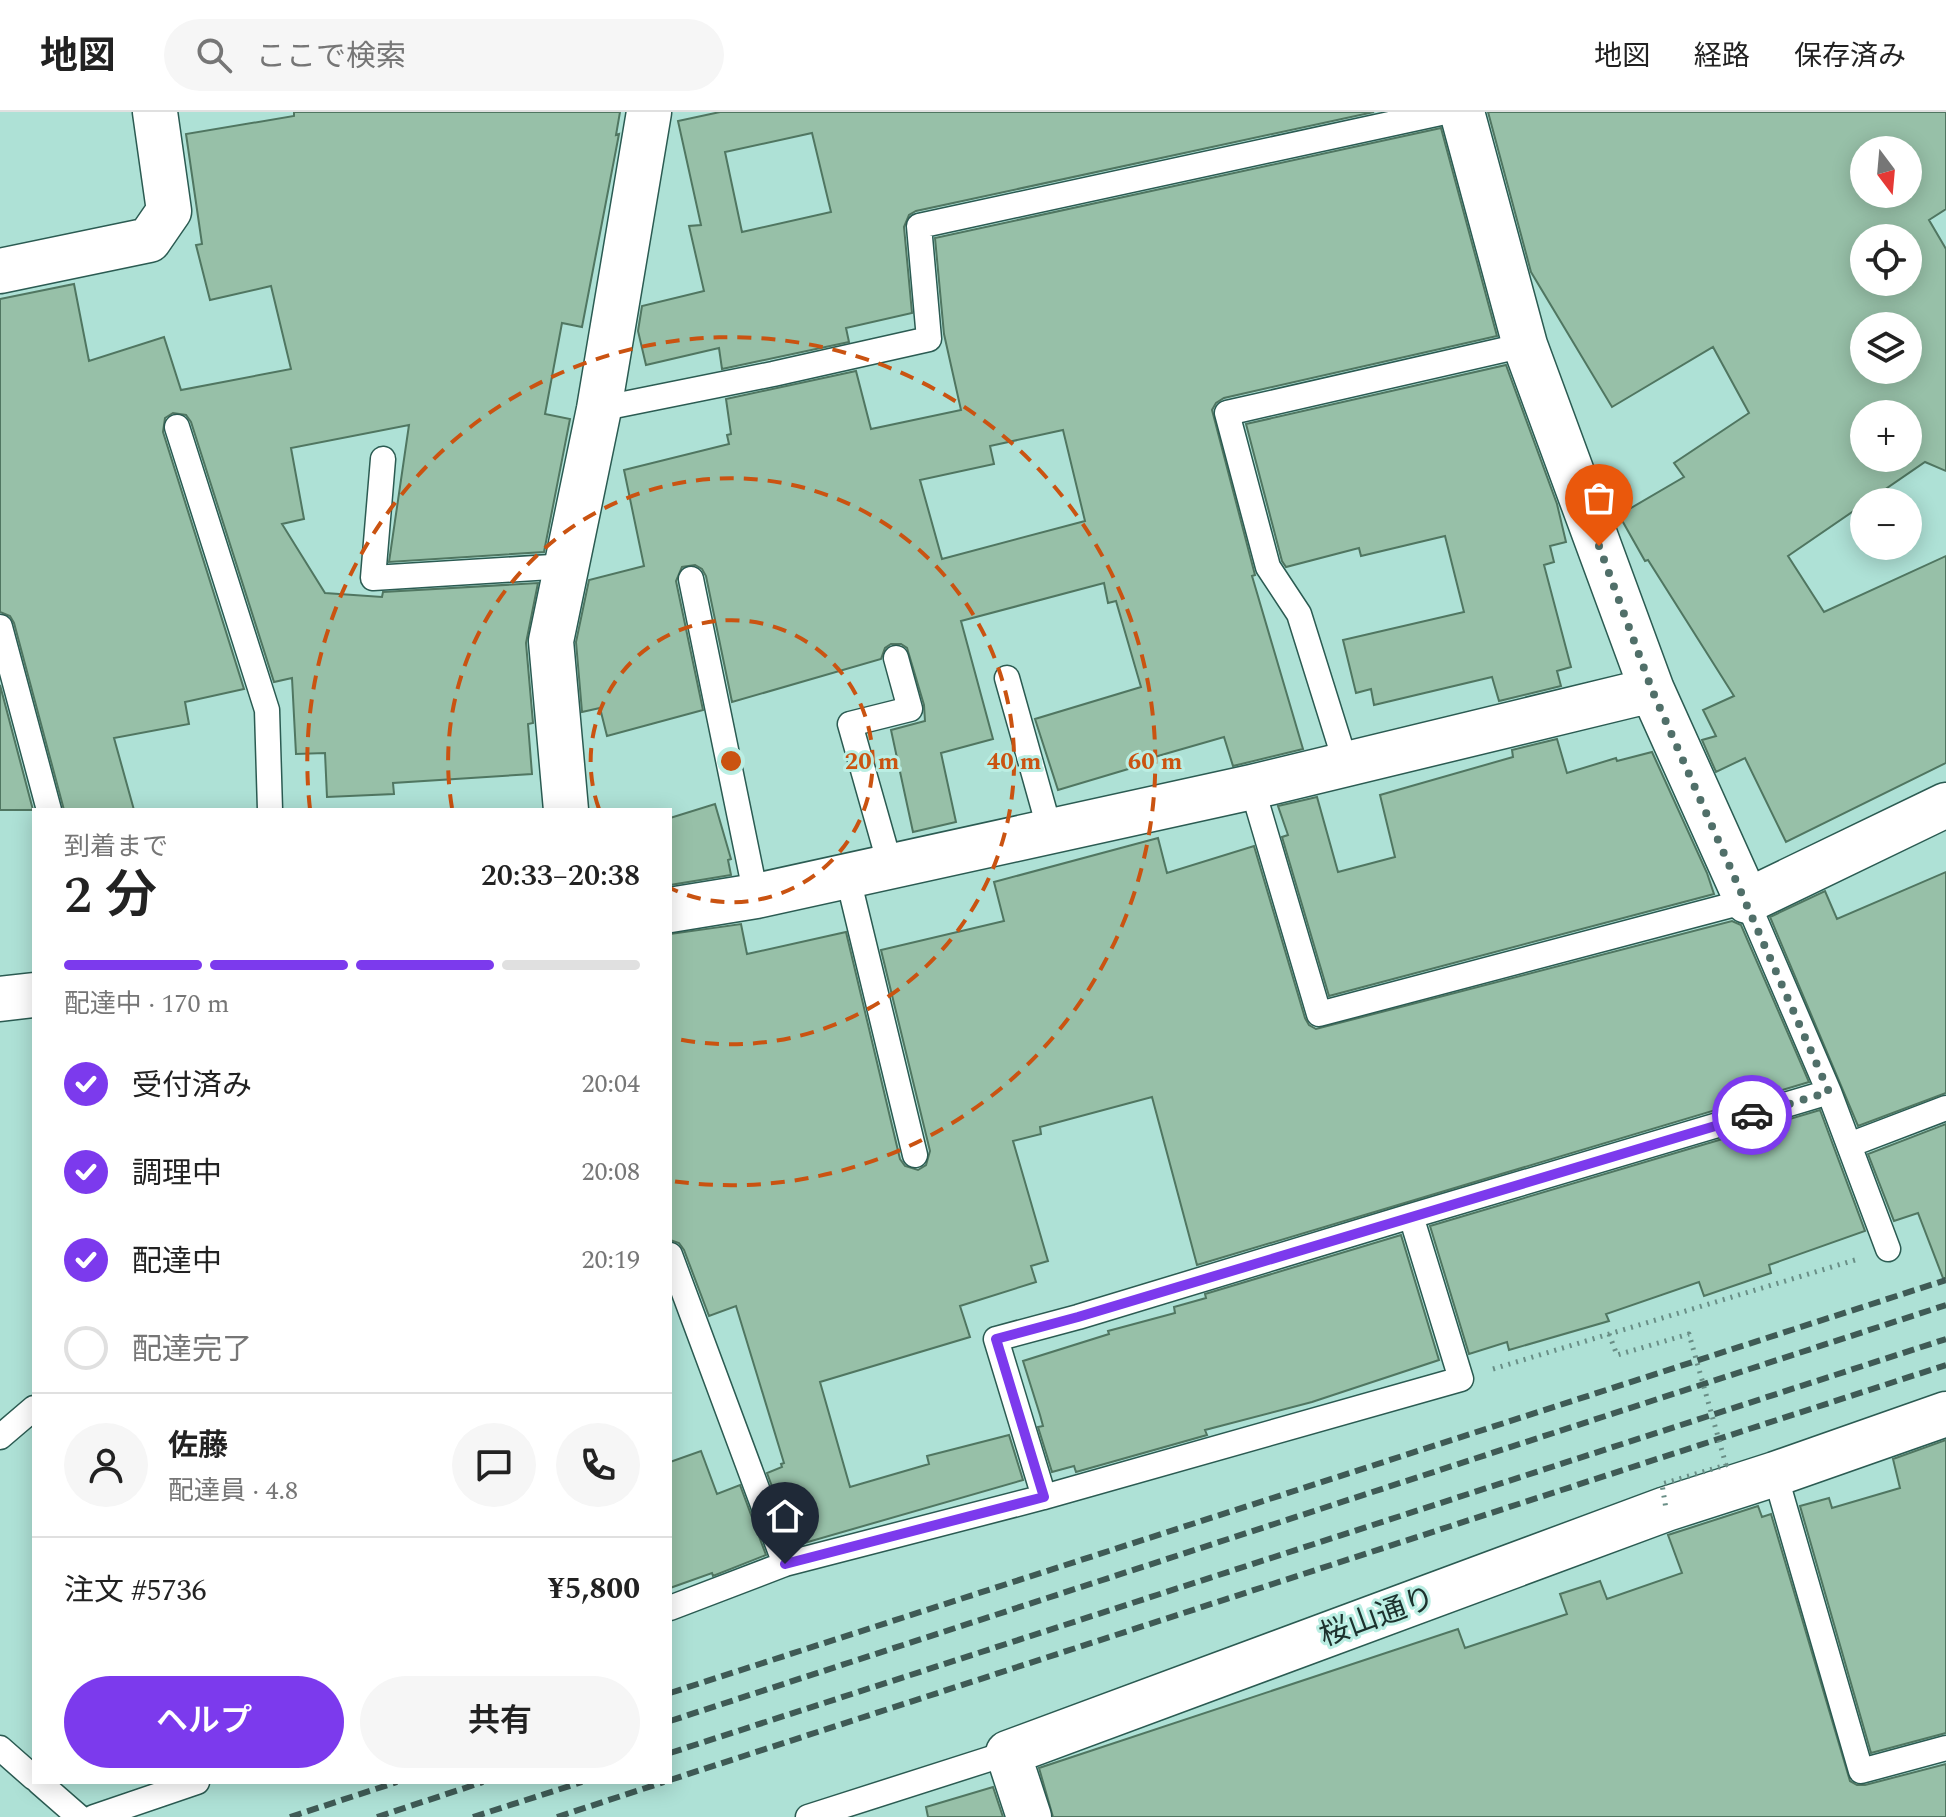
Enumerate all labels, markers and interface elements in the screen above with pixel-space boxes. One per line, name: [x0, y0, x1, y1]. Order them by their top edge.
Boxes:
search box: [164, 19, 724, 91]
text: 地図: [40, 28, 116, 86]
icon: search: [192, 33, 236, 77]
text: ここで検索: [256, 34, 406, 80]
text: 地図: [1594, 35, 1650, 78]
text: 経路: [1694, 35, 1750, 78]
text: 保存済み: [1794, 35, 1906, 78]
north arrow: [1850, 136, 1922, 208]
map controls: [1850, 136, 1922, 560]
button: locate: [1850, 224, 1922, 296]
button: layers: [1850, 312, 1922, 384]
button: +: [1850, 400, 1922, 472]
pin: [1565, 464, 1633, 546]
icon: bag: [1577, 476, 1621, 520]
button: −: [1850, 488, 1922, 560]
text: 20 m: [845, 744, 900, 780]
text: 40 m: [987, 744, 1042, 780]
text: 60 m: [1128, 744, 1183, 780]
centre of rings: [717, 747, 745, 775]
text: 到着まで: [64, 827, 168, 867]
text: 20:33–20:38: [481, 853, 640, 899]
text: 2 分: [64, 857, 157, 936]
text: 配達中 · 170 m: [64, 984, 229, 1024]
icon: check: [64, 1062, 108, 1106]
text: 受付済み: [132, 1063, 252, 1109]
text: 20:04: [581, 1064, 640, 1104]
courier: [1712, 1075, 1792, 1155]
icon: car: [1730, 1093, 1774, 1137]
icon: check: [64, 1150, 108, 1194]
text: 調理中: [132, 1151, 222, 1197]
text: 20:08: [581, 1152, 640, 1192]
icon: check: [64, 1238, 108, 1282]
text: 配達中: [132, 1239, 222, 1285]
text: 20:19: [581, 1240, 640, 1280]
text: 配達完了: [132, 1327, 252, 1373]
button: person: [64, 1423, 148, 1507]
text: 佐藤: [168, 1423, 228, 1469]
button: chat: [452, 1423, 536, 1507]
button: phone: [556, 1423, 640, 1507]
text: 配達員 · 4.8: [168, 1471, 298, 1511]
pin: [751, 1482, 819, 1564]
icon: home: [763, 1494, 807, 1538]
text: ¥5,800: [548, 1566, 640, 1612]
text: 注文 #5736: [64, 1568, 207, 1614]
street label: 桜山通り: [1313, 1575, 1442, 1659]
button: ヘルプ: [64, 1676, 344, 1768]
button: 共有: [360, 1676, 640, 1768]

